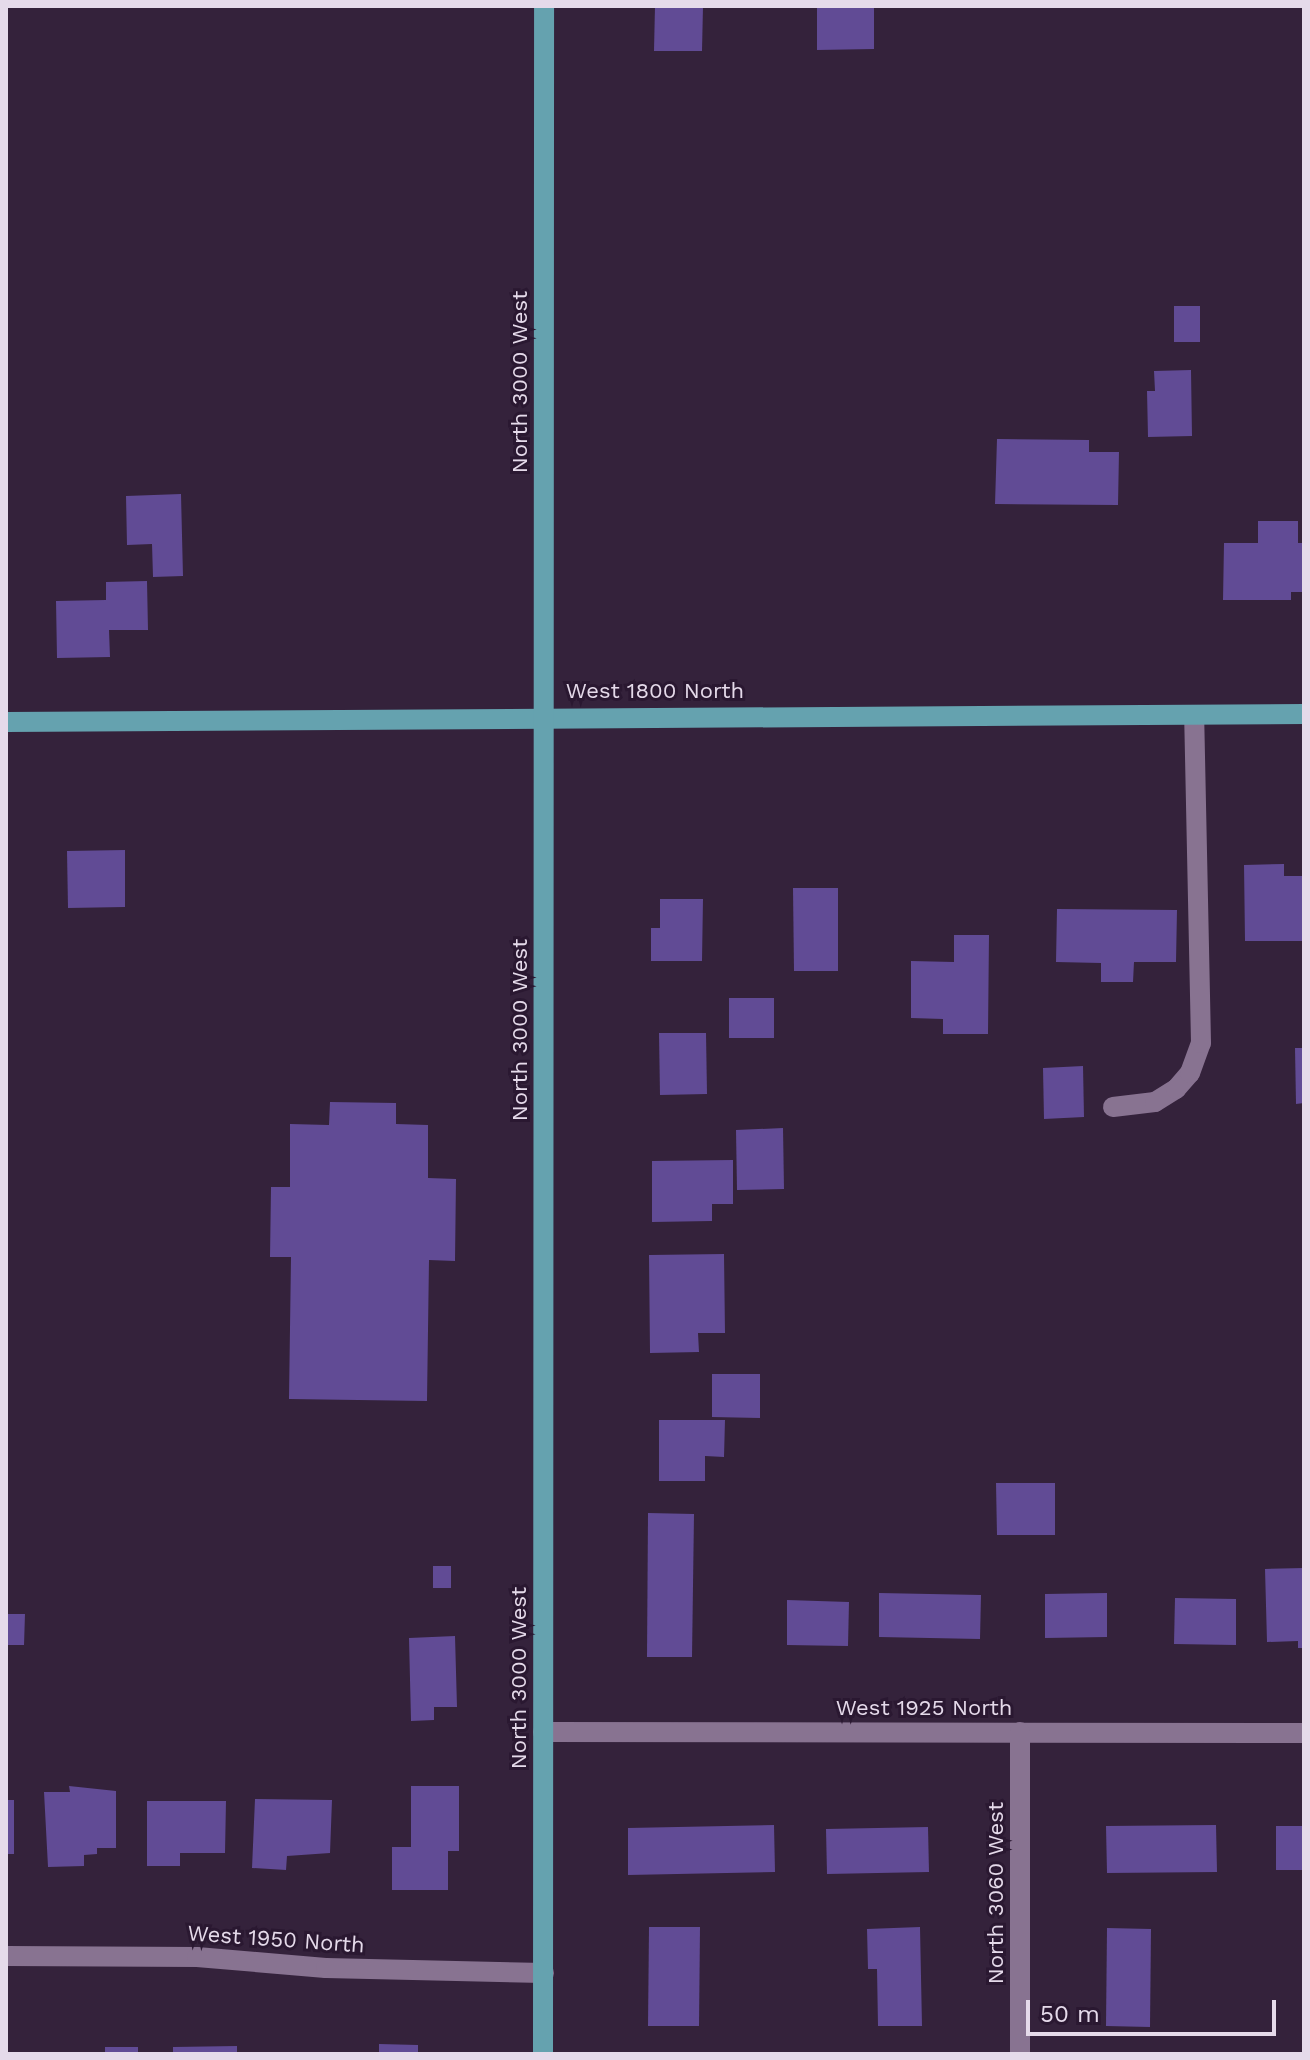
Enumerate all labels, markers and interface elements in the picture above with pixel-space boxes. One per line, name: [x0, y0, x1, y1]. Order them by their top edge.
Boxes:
street label: North 3000 West: [507, 290, 533, 474]
street label: West 1800 North: [566, 678, 744, 704]
street label: North 3000 West: [507, 938, 533, 1122]
street label: North 3000 West: [506, 1586, 532, 1770]
street label: West 1925 North: [835, 1695, 1013, 1721]
street label: North 3060 West: [983, 1802, 1009, 1984]
street label: West 1950 North: [186, 1920, 366, 1958]
scale bar: [1030, 1984, 1280, 2034]
text: 50 m: [1040, 2000, 1100, 2028]

